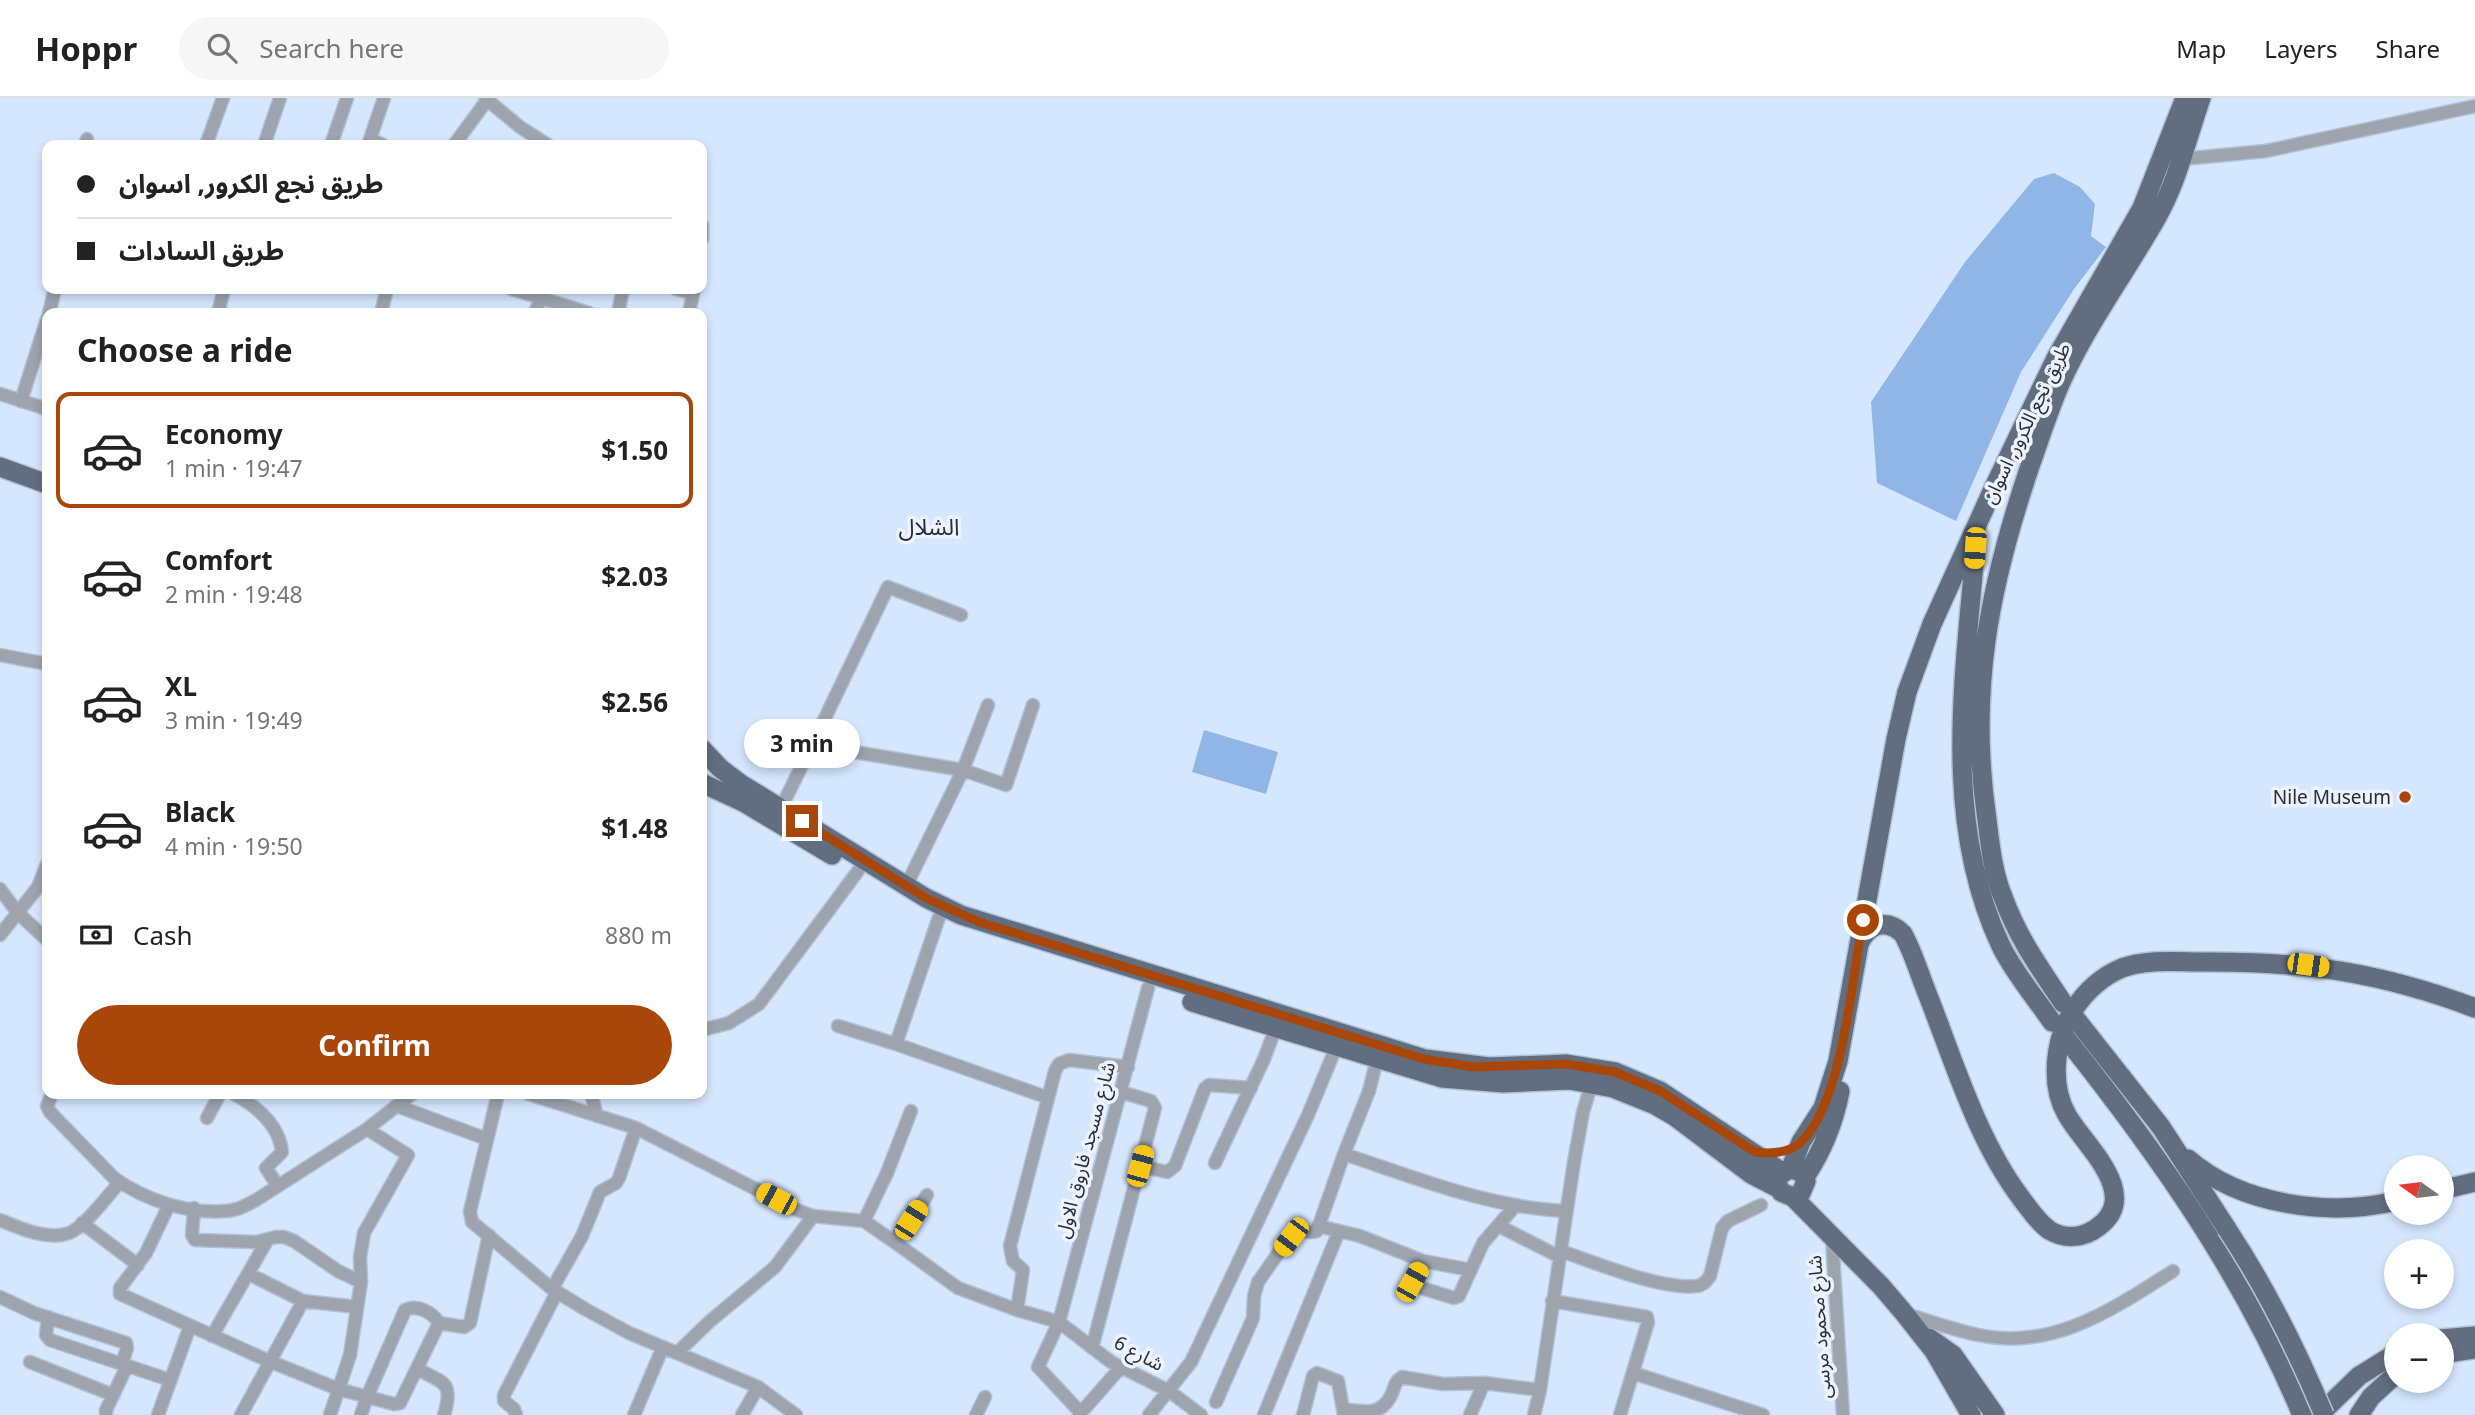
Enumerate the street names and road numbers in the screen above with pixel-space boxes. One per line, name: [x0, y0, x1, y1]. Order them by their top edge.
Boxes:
street label: طريق نجع الكرور, اسوان: [1976, 338, 2078, 509]
street label: شارع مسجد فاروق الاول: [1049, 1059, 1122, 1241]
street label: شارع محمود مرسى: [1801, 1254, 1838, 1400]
street label: شارع 6: [1109, 1329, 1168, 1378]

